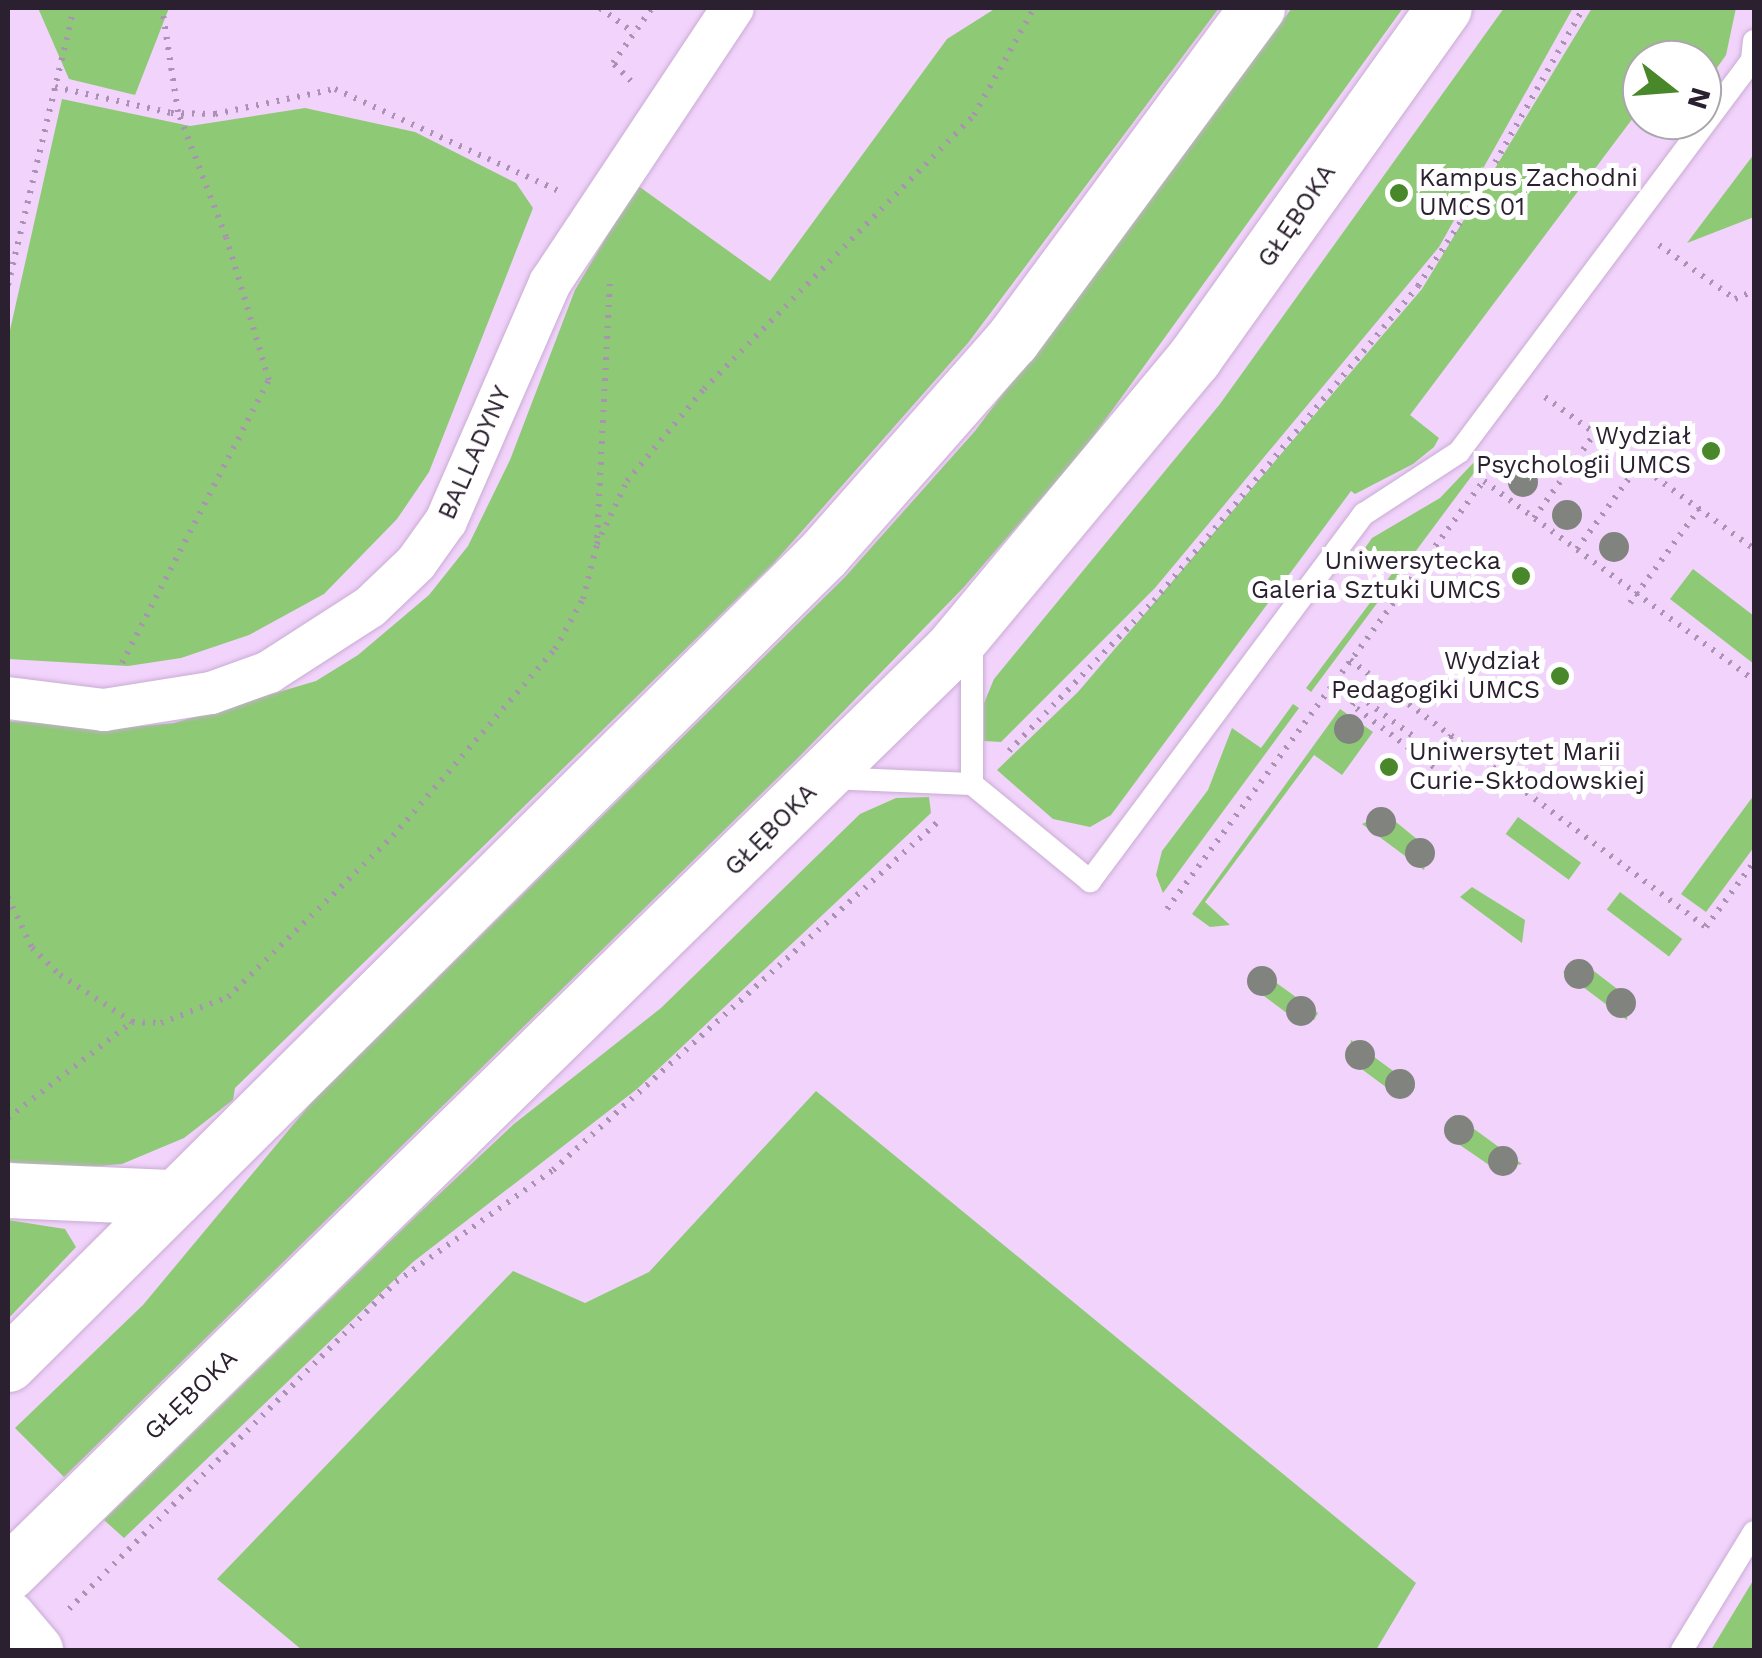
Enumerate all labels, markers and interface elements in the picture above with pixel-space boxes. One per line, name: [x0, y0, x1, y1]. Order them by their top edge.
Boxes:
north arrow: [1622, 40, 1722, 140]
text: N: [1680, 84, 1718, 113]
street label: GŁĘBOKA: [1252, 159, 1342, 273]
place label: Kampus Zachodni UMCS 01: [1419, 164, 1638, 223]
marker: Kampus Zachodni UMCS 01: [1388, 182, 1410, 204]
street label: BALLADYNY: [432, 382, 518, 524]
place label: Wydział Psychologii UMCS: [1476, 422, 1691, 481]
marker: Wydział Psychologii UMCS: [1700, 440, 1722, 462]
place label: Uniwersytecka Galeria Sztuki UMCS: [1250, 547, 1501, 606]
marker: Uniwersytecka Galeria Sztuki UMCS: [1510, 565, 1532, 587]
place label: Wydział Pedagogiki UMCS: [1331, 647, 1540, 706]
marker: Wydział Pedagogiki UMCS: [1549, 665, 1571, 687]
place label: Uniwersytet Marii Curie-Skłodowskiej: [1409, 738, 1645, 797]
marker: Uniwersytet Marii Curie-Skłodowskiej: [1378, 756, 1400, 778]
street label: GŁĘBOKA: [719, 778, 823, 882]
street label: GŁĘBOKA: [138, 1343, 244, 1447]

